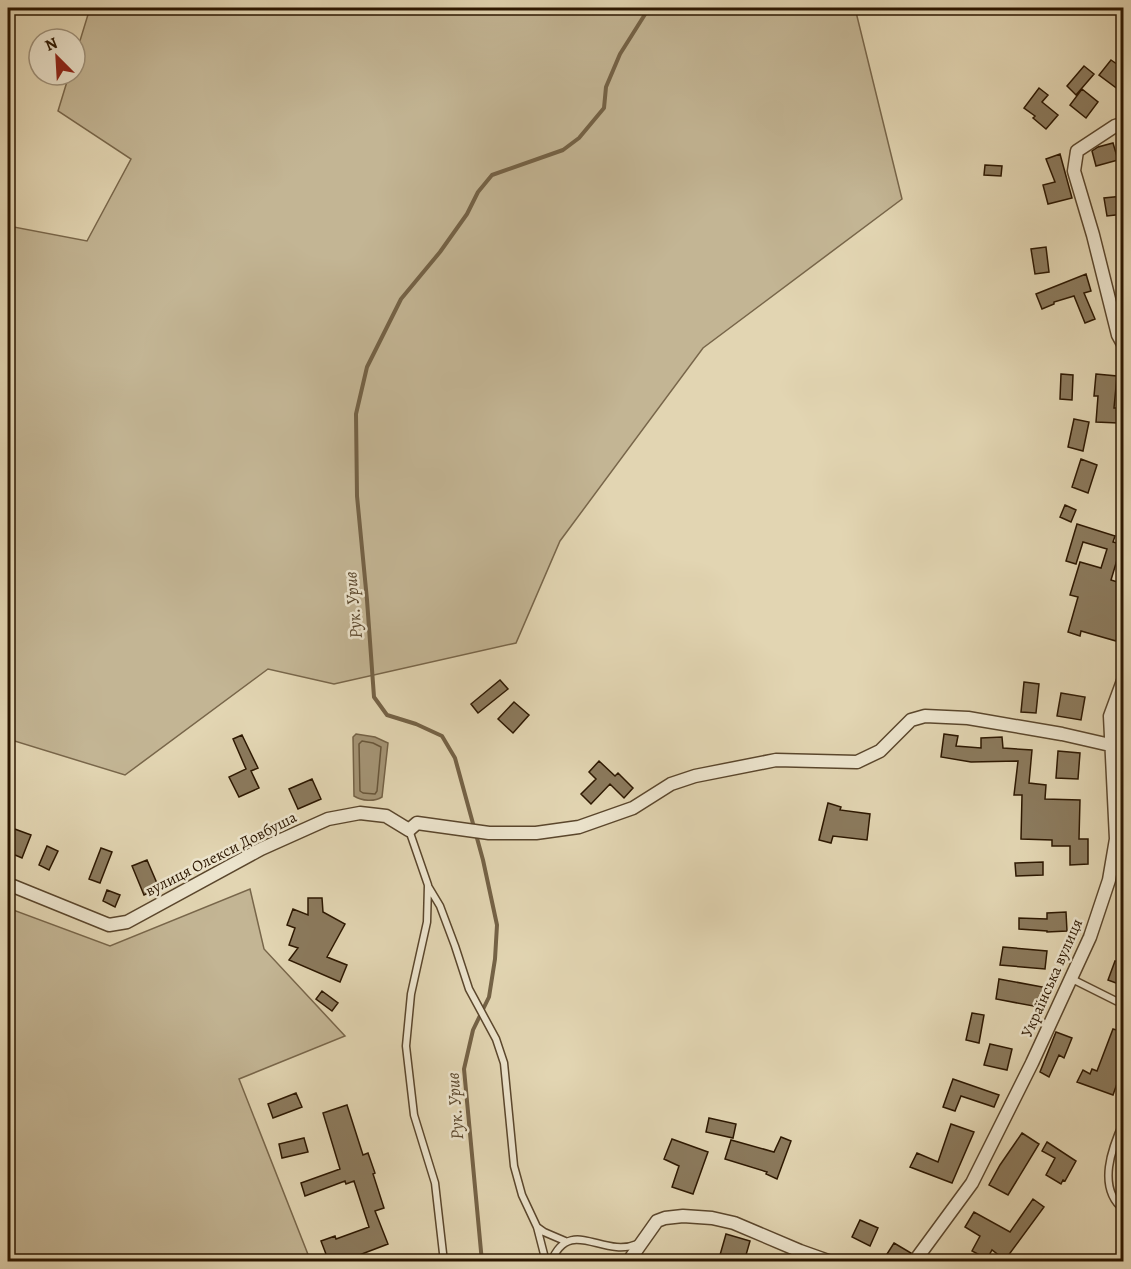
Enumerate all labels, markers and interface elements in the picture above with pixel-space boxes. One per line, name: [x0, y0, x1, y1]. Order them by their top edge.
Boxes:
north arrow: [27, 27, 87, 87]
text: N: [42, 32, 61, 57]
water label: Рук. Урив: [338, 570, 368, 640]
street label: вулиця Олекси Довбуша: [141, 806, 301, 902]
street label: Українська вулиця: [1016, 915, 1088, 1041]
water label: Рук. Урив: [441, 1072, 469, 1140]

